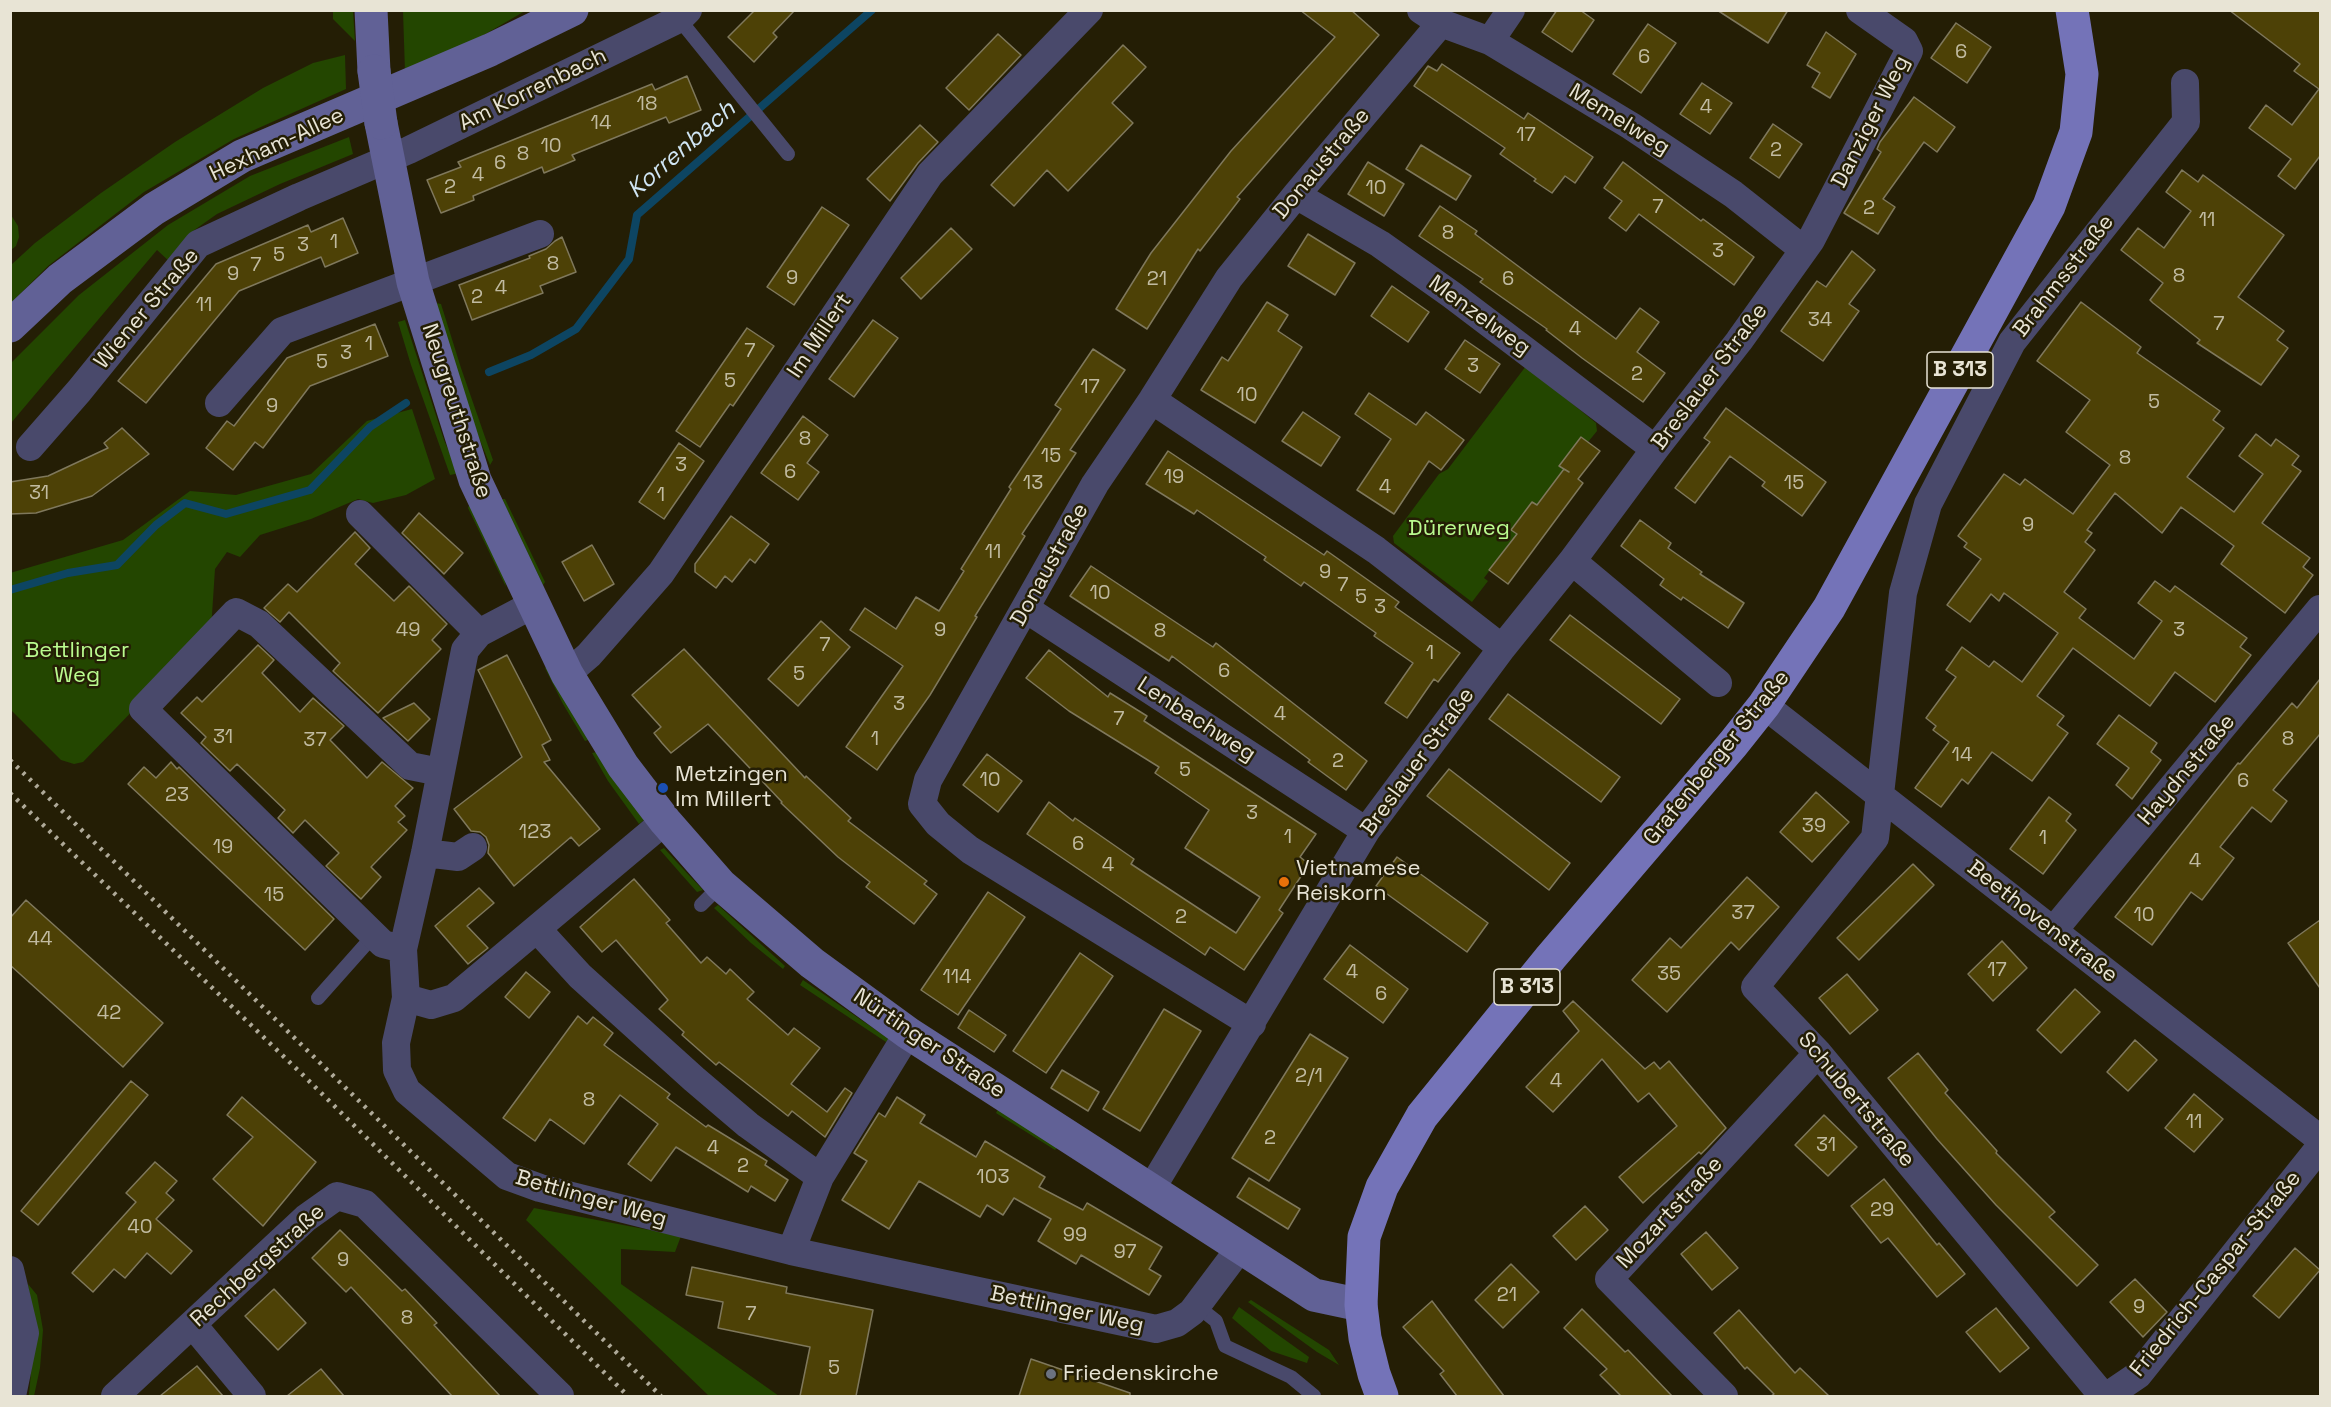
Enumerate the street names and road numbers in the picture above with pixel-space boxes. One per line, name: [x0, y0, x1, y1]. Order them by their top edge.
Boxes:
street label: Am Korrenbach: [455, 43, 611, 137]
street label: Danziger Weg: [1826, 52, 1916, 192]
street label: Memelweg: [1564, 79, 1674, 161]
street label: Hexham-Allee: [206, 102, 348, 188]
street label: Donaustraße: [1268, 103, 1376, 225]
street label: Brahmsstraße: [2008, 210, 2120, 342]
street label: Wiener Straße: [89, 243, 205, 375]
street label: Menzelweg: [1423, 270, 1535, 362]
street label: Im Millert: [782, 289, 858, 383]
street label: Breslauer Straße: [1646, 299, 1774, 455]
street label: Neugreuthstraße: [415, 320, 497, 502]
road number: B 313: [1927, 352, 1993, 388]
street label: Donaustraße: [1005, 499, 1095, 631]
street label: Grafenberger Straße: [1638, 665, 1796, 851]
street label: Lenbachweg: [1132, 672, 1260, 768]
street label: Breslauer Straße: [1356, 683, 1480, 841]
street label: Haydnstraße: [2133, 709, 2241, 831]
street label: Beethovenstraße: [1961, 855, 2123, 989]
road number: B 313: [1494, 969, 1560, 1005]
street label: Nürtinger Straße: [848, 983, 1010, 1105]
street label: Schubertstraße: [1792, 1027, 1920, 1173]
street label: Mozartstraße: [1611, 1151, 1729, 1275]
street label: Bettlinger Weg: [512, 1165, 670, 1233]
street label: Friedrich-Caspar-Straße: [2125, 1166, 2307, 1382]
street label: Rechbergstraße: [185, 1199, 331, 1333]
street label: Bettlinger Weg: [988, 1281, 1146, 1339]

